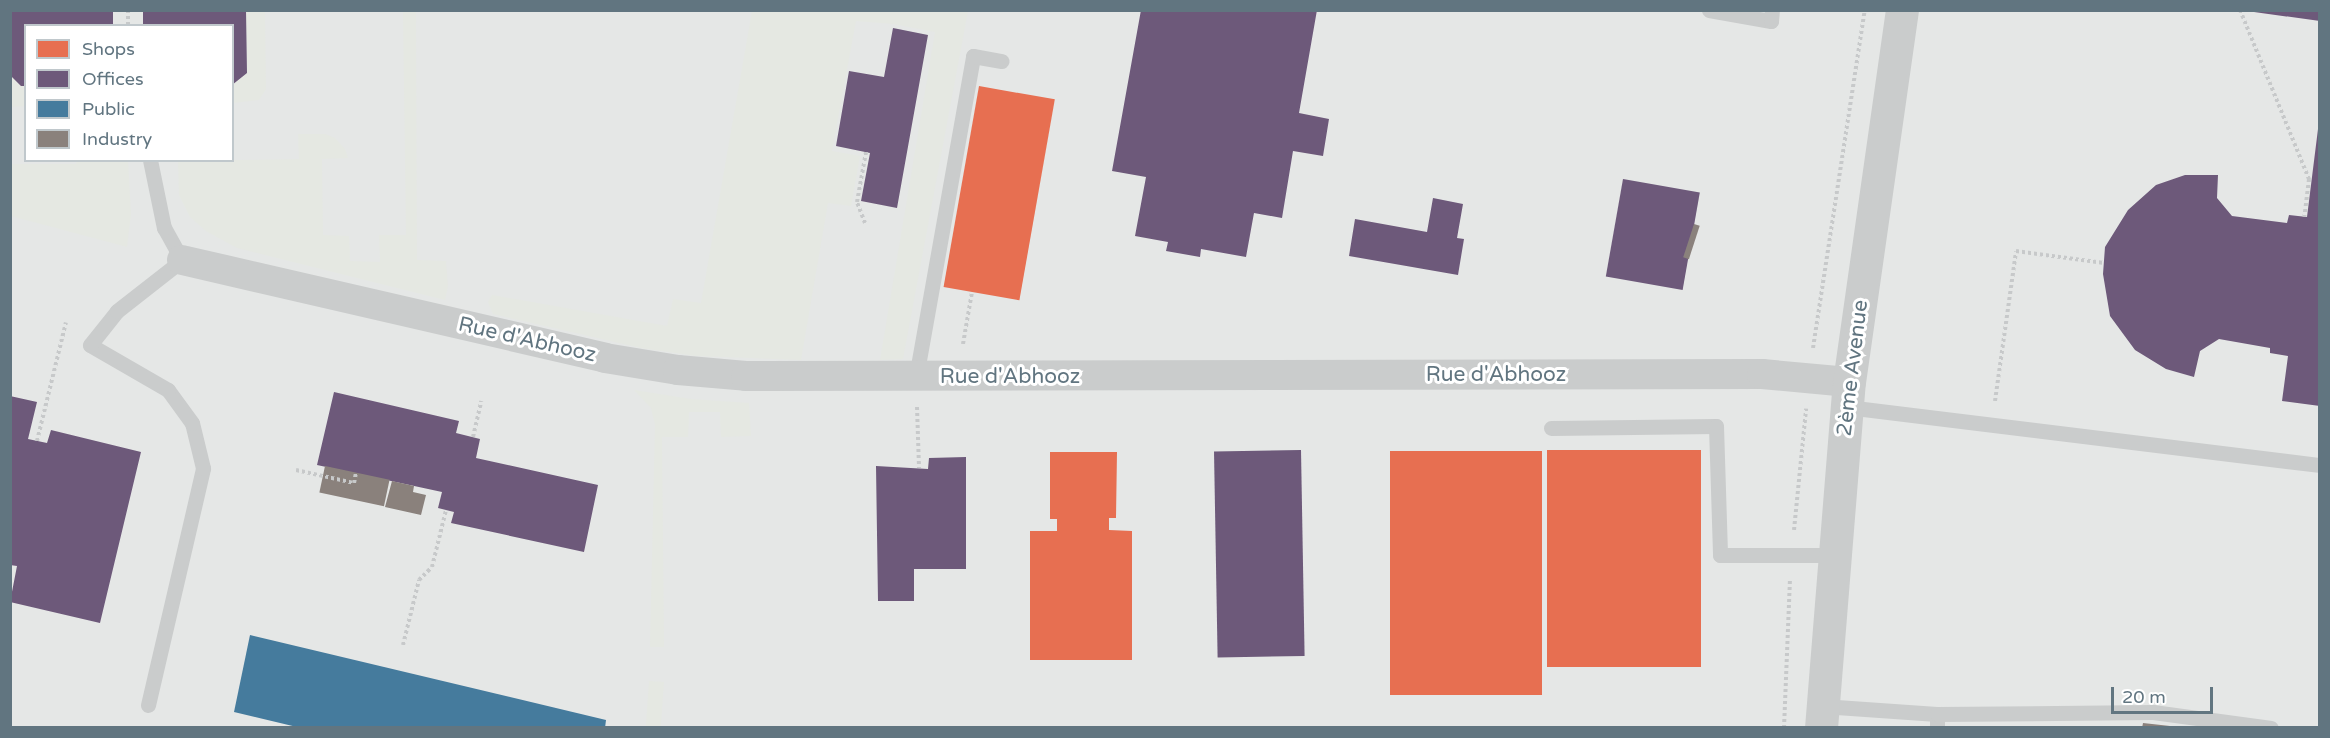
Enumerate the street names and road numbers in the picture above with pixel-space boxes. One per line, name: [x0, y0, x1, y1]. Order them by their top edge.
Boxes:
street label: 2ème Avenue: [1832, 299, 1874, 437]
street label: Rue d'Abhooz: [456, 312, 598, 368]
street label: Rue d'Abhooz: [1426, 362, 1566, 388]
street label: Rue d'Abhooz: [940, 364, 1080, 390]

